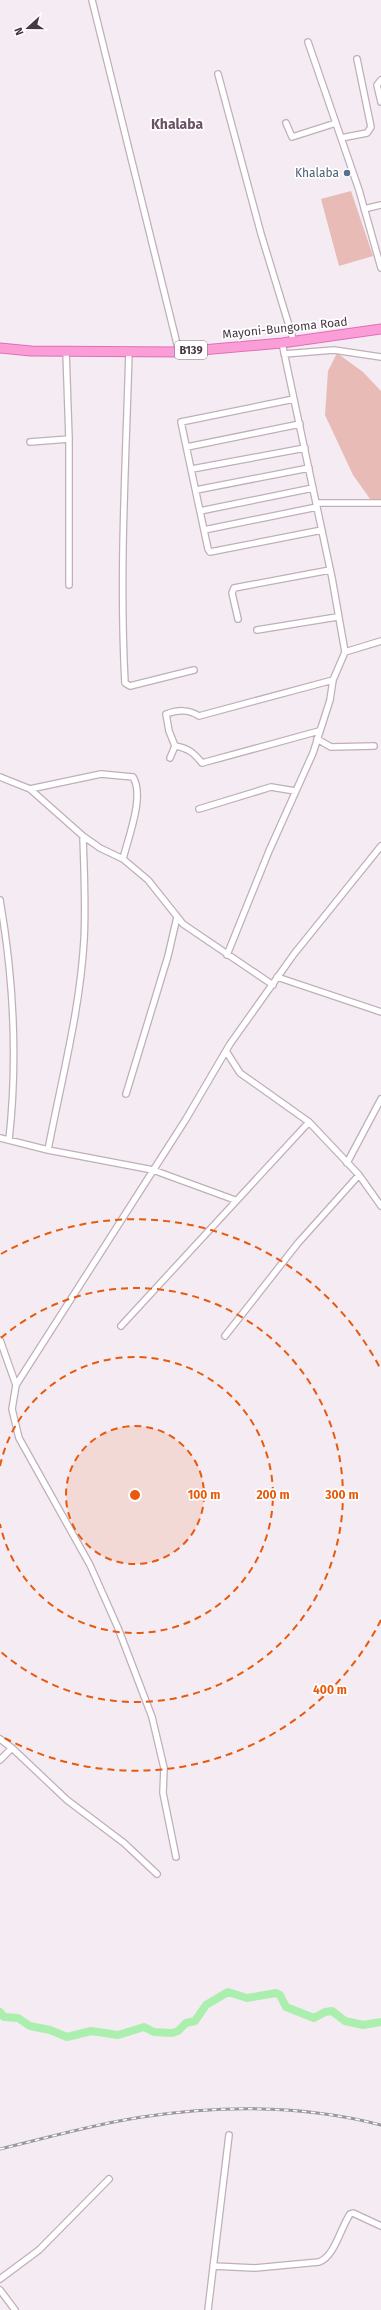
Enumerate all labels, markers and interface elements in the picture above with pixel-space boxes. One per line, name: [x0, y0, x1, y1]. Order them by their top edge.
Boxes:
north arrow: [8, 8, 48, 48]
text: N: [12, 26, 27, 37]
district label: Khalaba: [151, 116, 203, 133]
place label: Khalaba: [295, 166, 339, 180]
marker: Khalaba: [342, 168, 352, 178]
street label: Mayoni-Bungoma Road: [222, 314, 348, 342]
road number: B139: [175, 341, 207, 359]
centre of rings: [128, 1488, 142, 1502]
text: 100 m: [188, 1488, 220, 1502]
text: 200 m: [256, 1488, 290, 1502]
text: 300 m: [324, 1488, 359, 1502]
text: 400 m: [313, 1683, 347, 1697]

